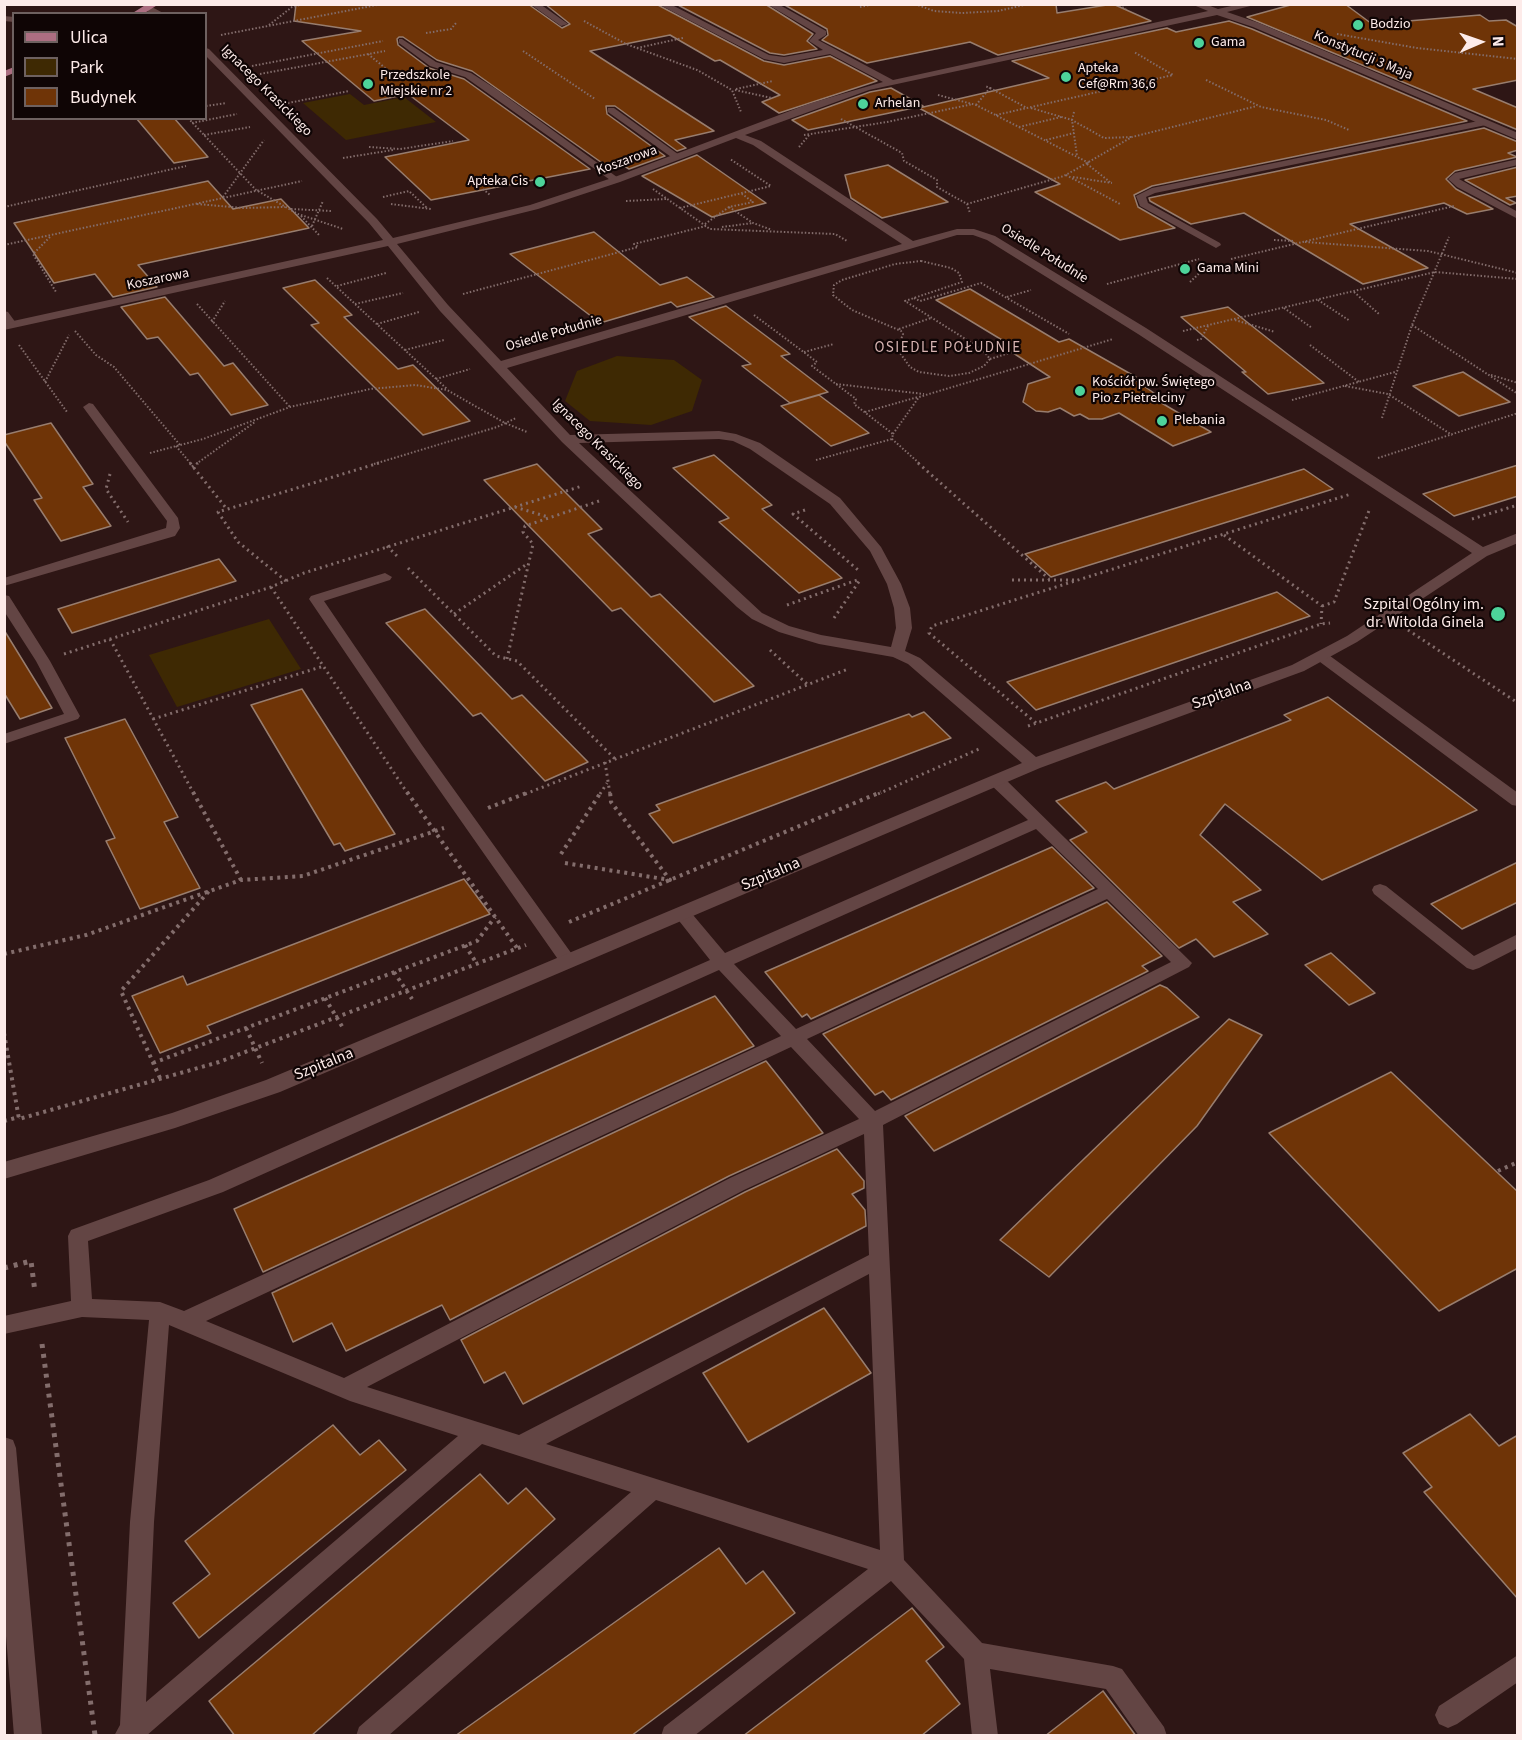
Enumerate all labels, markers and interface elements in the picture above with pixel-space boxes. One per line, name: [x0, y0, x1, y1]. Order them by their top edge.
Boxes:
legend: [12, 12, 207, 120]
north arrow: [1450, 12, 1510, 72]
place label: Bodzio: [1370, 17, 1411, 33]
marker: Bodzio: [1351, 18, 1365, 32]
text: Ulica: [70, 25, 108, 50]
street label: Konstytucji 3 Maja: [1311, 28, 1415, 84]
place label: Gama: [1211, 35, 1245, 51]
marker: Gama: [1192, 36, 1206, 50]
text: N: [1487, 36, 1509, 47]
street label: Ignacego Krasickiego: [217, 42, 315, 140]
text: Park: [70, 55, 104, 80]
place label: Apteka Cef@Rm 36,6: [1078, 61, 1156, 94]
place label: Przedszkole Miejskie nr 2: [380, 68, 452, 100]
marker: Apteka Cef@Rm 36,6: [1059, 70, 1073, 84]
marker: Przedszkole Miejskie nr 2: [361, 77, 375, 91]
text: Budynek: [70, 85, 136, 110]
place label: Arhelan: [875, 96, 920, 112]
marker: Arhelan: [856, 97, 870, 111]
street label: Koszarowa: [594, 142, 660, 180]
place label: Apteka Cis: [467, 174, 528, 190]
marker: Apteka Cis: [533, 175, 547, 189]
street label: Osiedle Południe: [997, 221, 1091, 287]
place label: Gama Mini: [1197, 261, 1259, 277]
marker: Gama Mini: [1178, 262, 1192, 276]
street label: Koszarowa: [125, 265, 191, 295]
street label: Osiedle Południe: [504, 312, 604, 356]
district label: OSIEDLE POŁUDNIE: [874, 340, 1022, 358]
place label: Kościół pw. Świętego Pio z Pietrelciny: [1092, 375, 1215, 408]
marker: Kościół pw. Świętego Pio z Pietrelciny: [1073, 384, 1087, 398]
street label: Ignacego Krasickiego: [548, 396, 646, 494]
place label: Plebania: [1174, 413, 1225, 429]
marker: Plebania: [1155, 414, 1169, 428]
place label: Szpital Ogólny im. dr. Witolda Ginela: [1364, 595, 1484, 633]
marker: Szpital Ogólny im. dr. Witolda Ginela: [1489, 605, 1507, 623]
street label: Szpitalna: [1189, 675, 1255, 715]
street label: Szpitalna: [739, 854, 803, 896]
street label: Szpitalna: [292, 1044, 356, 1086]

